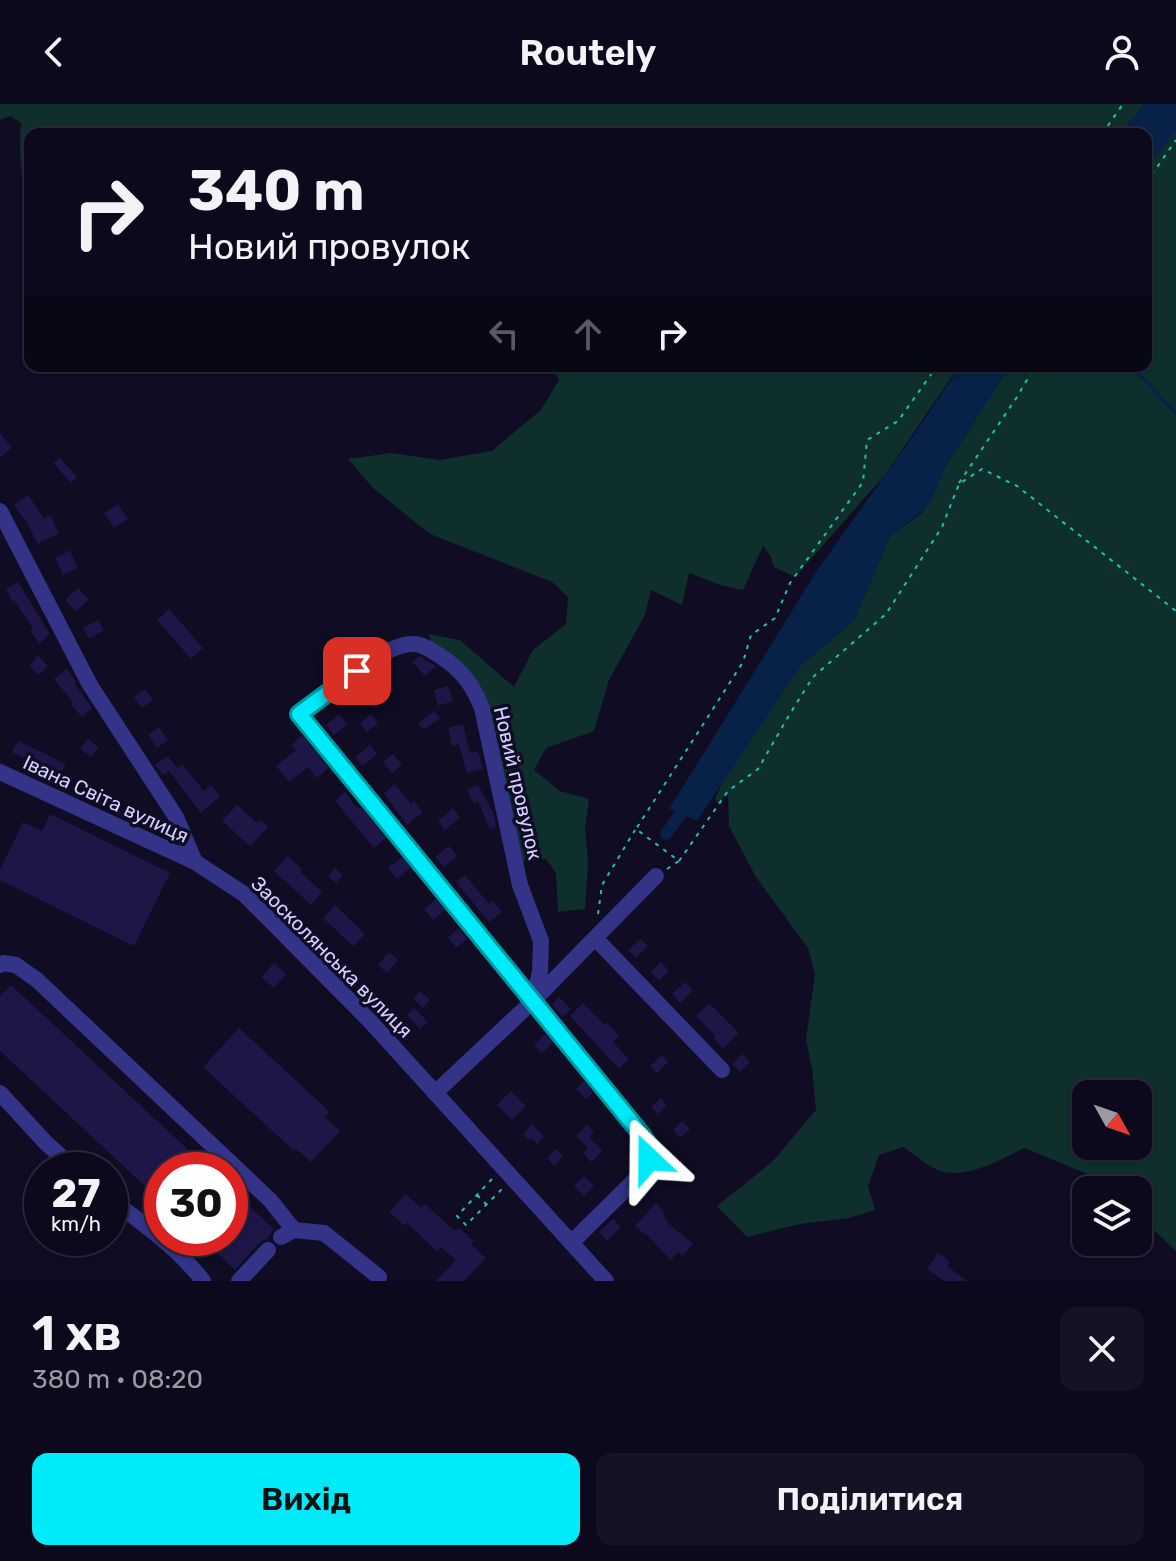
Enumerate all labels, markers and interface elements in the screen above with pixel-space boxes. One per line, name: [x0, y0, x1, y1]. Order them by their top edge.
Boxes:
icon: back: [32, 30, 76, 74]
icon: person: [1100, 30, 1144, 74]
text: Routely: [520, 31, 656, 74]
text: 340 m: [188, 158, 364, 224]
icon: right: [56, 160, 160, 264]
text: Новий провулок: [188, 225, 470, 268]
icon: left: [482, 312, 526, 356]
icon: ahead: [566, 312, 610, 356]
icon: right: [650, 312, 694, 356]
pin: [323, 637, 391, 705]
icon: arrive: [335, 649, 379, 693]
street label: Новий провулок: [489, 704, 547, 862]
street label: Івана Світа вулиця: [19, 750, 193, 848]
street label: Заосколянська вулиця: [246, 871, 418, 1043]
north arrow: [1072, 1080, 1152, 1160]
map controls: [1072, 1080, 1152, 1256]
position arrow: [607, 1117, 691, 1201]
speed limit sign: 30: [144, 1152, 248, 1256]
text: 27: [52, 1170, 100, 1217]
button: layers: [1072, 1176, 1152, 1256]
text: km/h: [51, 1212, 101, 1236]
text: 1 хв: [32, 1305, 122, 1362]
button: close: [1060, 1307, 1144, 1391]
text: 380 m · 08:20: [32, 1364, 203, 1395]
button: Вихід: [32, 1453, 580, 1545]
button: Поділитися: [596, 1453, 1144, 1545]

